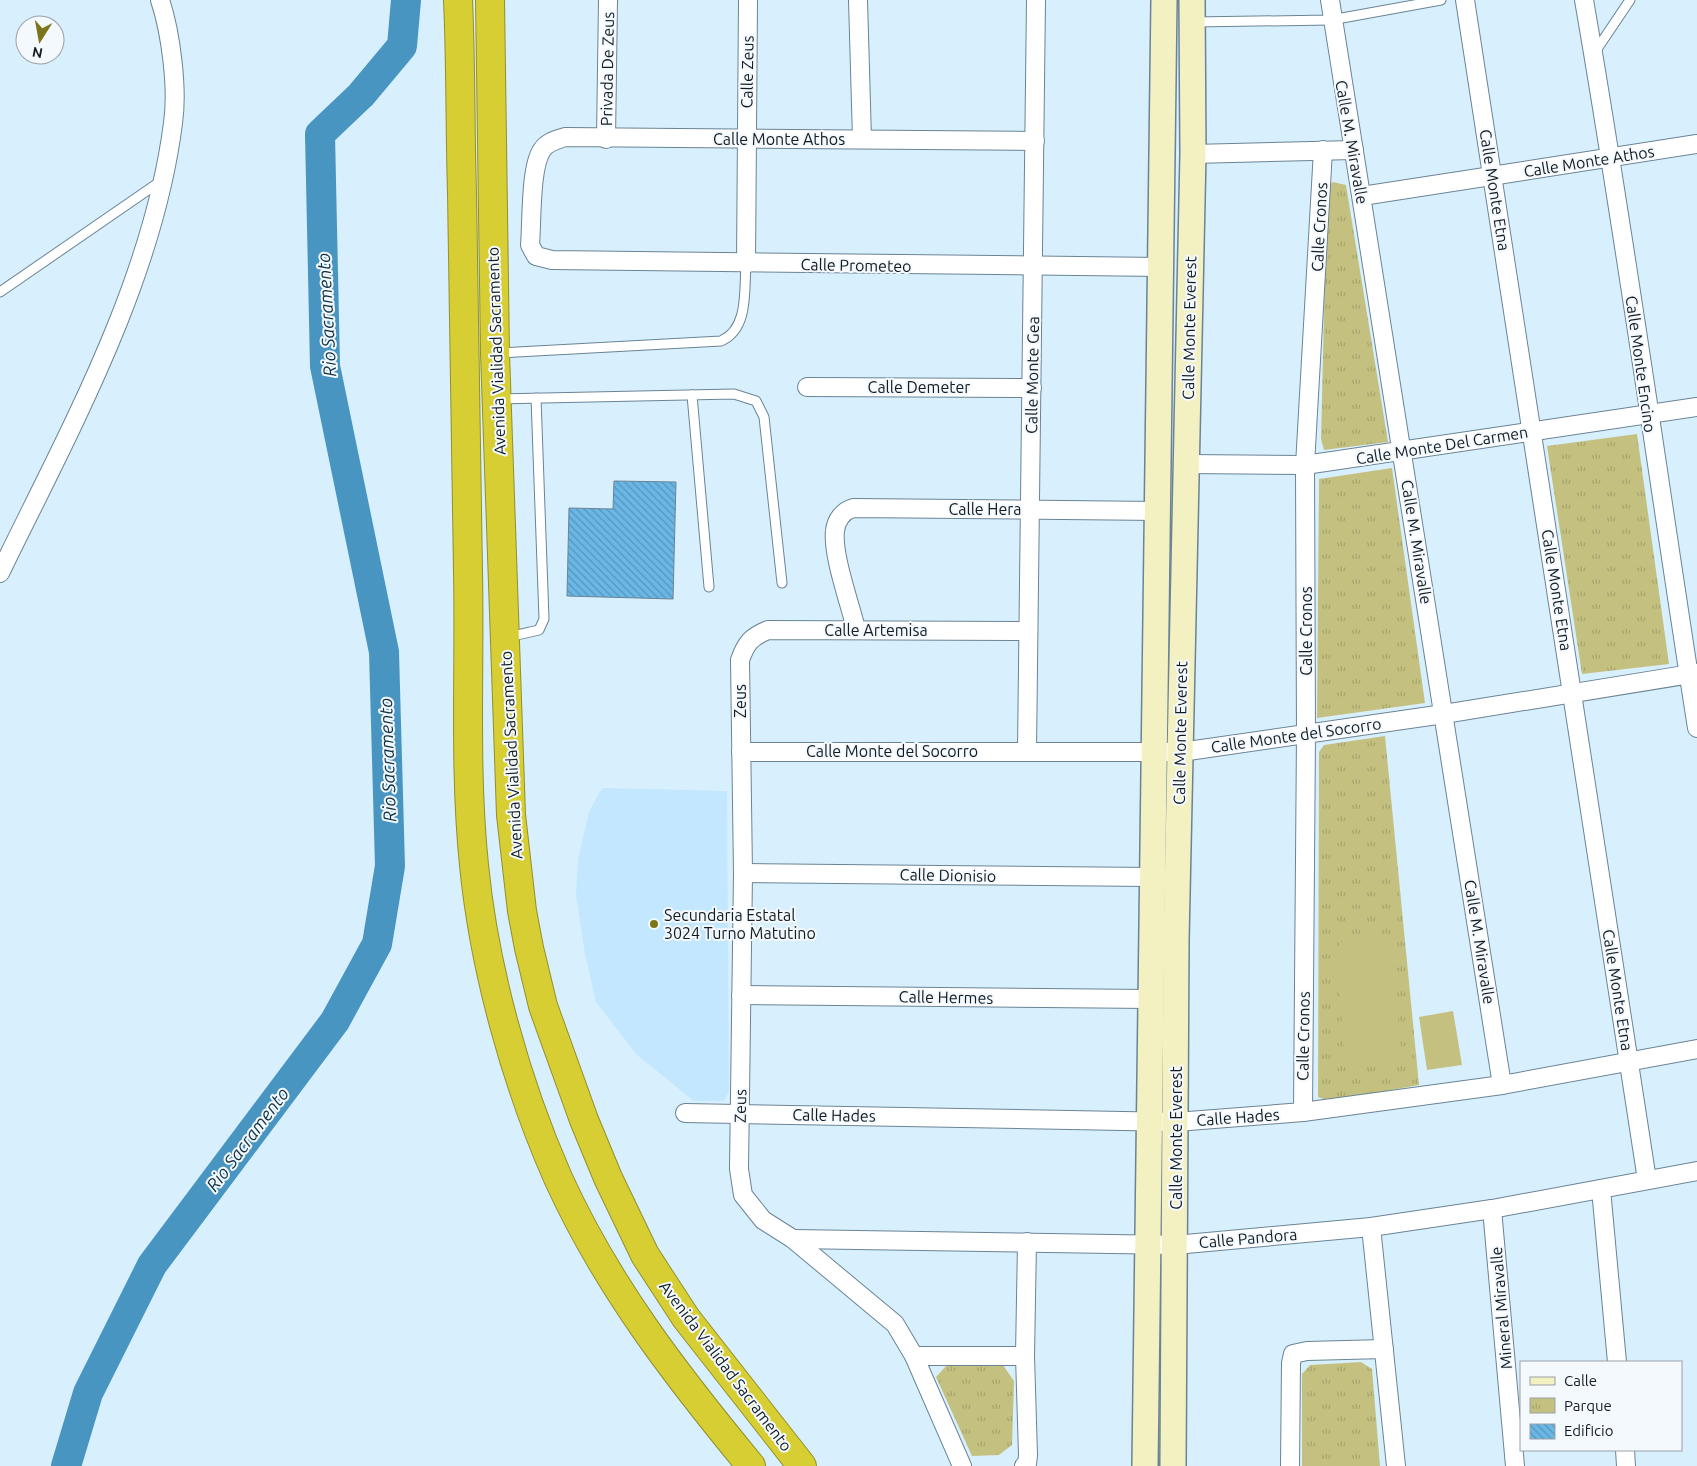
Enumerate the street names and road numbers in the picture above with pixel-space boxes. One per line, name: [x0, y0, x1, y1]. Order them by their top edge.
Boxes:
street label: Privada De Zeus: [597, 12, 617, 126]
street label: Calle Zeus: [737, 35, 757, 109]
street label: Calle M. Miravalle: [1332, 79, 1372, 205]
street label: Calle Monte Etna: [1477, 128, 1513, 252]
street label: Calle Monte Athos: [713, 130, 845, 148]
street label: Calle Monte Athos: [1522, 142, 1656, 180]
street label: Calle Cronos: [1308, 182, 1330, 272]
street label: Avenida Vialidad Sacramento: [483, 247, 509, 455]
street label: Calle Prometeo: [800, 255, 912, 275]
street label: Calle Monte Everest: [1179, 255, 1199, 400]
street label: Calle Monte Encino: [1622, 294, 1660, 434]
street label: Calle Monte Gea: [1022, 316, 1042, 434]
street label: Calle Demeter: [868, 378, 970, 396]
street label: Calle Monte Del Carmen: [1355, 423, 1529, 467]
street label: Calle M. Miravalle: [1398, 479, 1436, 605]
street label: Calle Hera: [948, 500, 1022, 518]
street label: Calle Monte Etna: [1539, 528, 1575, 652]
street label: Calle Cronos: [1297, 586, 1315, 676]
street label: Calle Artemisa: [824, 621, 928, 639]
street label: Avenida Vialidad Sacramento: [497, 651, 525, 859]
street label: Calle Monte Everest: [1170, 660, 1190, 805]
street label: Zeus: [731, 684, 749, 718]
street label: Calle Monte del Socorro: [1210, 714, 1382, 756]
street label: Calle Monte del Socorro: [806, 742, 978, 760]
street label: Calle Dionisio: [899, 865, 997, 885]
street label: Calle M. Miravalle: [1461, 879, 1499, 1005]
street label: Calle Monte Etna: [1600, 928, 1636, 1052]
street label: Calle Hermes: [899, 987, 993, 1007]
street label: Calle Cronos: [1293, 991, 1313, 1081]
street label: Calle Monte Everest: [1167, 1066, 1185, 1210]
street label: Zeus: [731, 1089, 749, 1123]
street label: Calle Hades: [792, 1105, 876, 1125]
street label: Calle Hades: [1196, 1105, 1280, 1129]
street label: Calle Pandora: [1198, 1225, 1298, 1251]
street label: Mineral Miravalle: [1487, 1246, 1515, 1370]
street label: Avenida Vialidad Sacramento: [656, 1277, 796, 1455]

